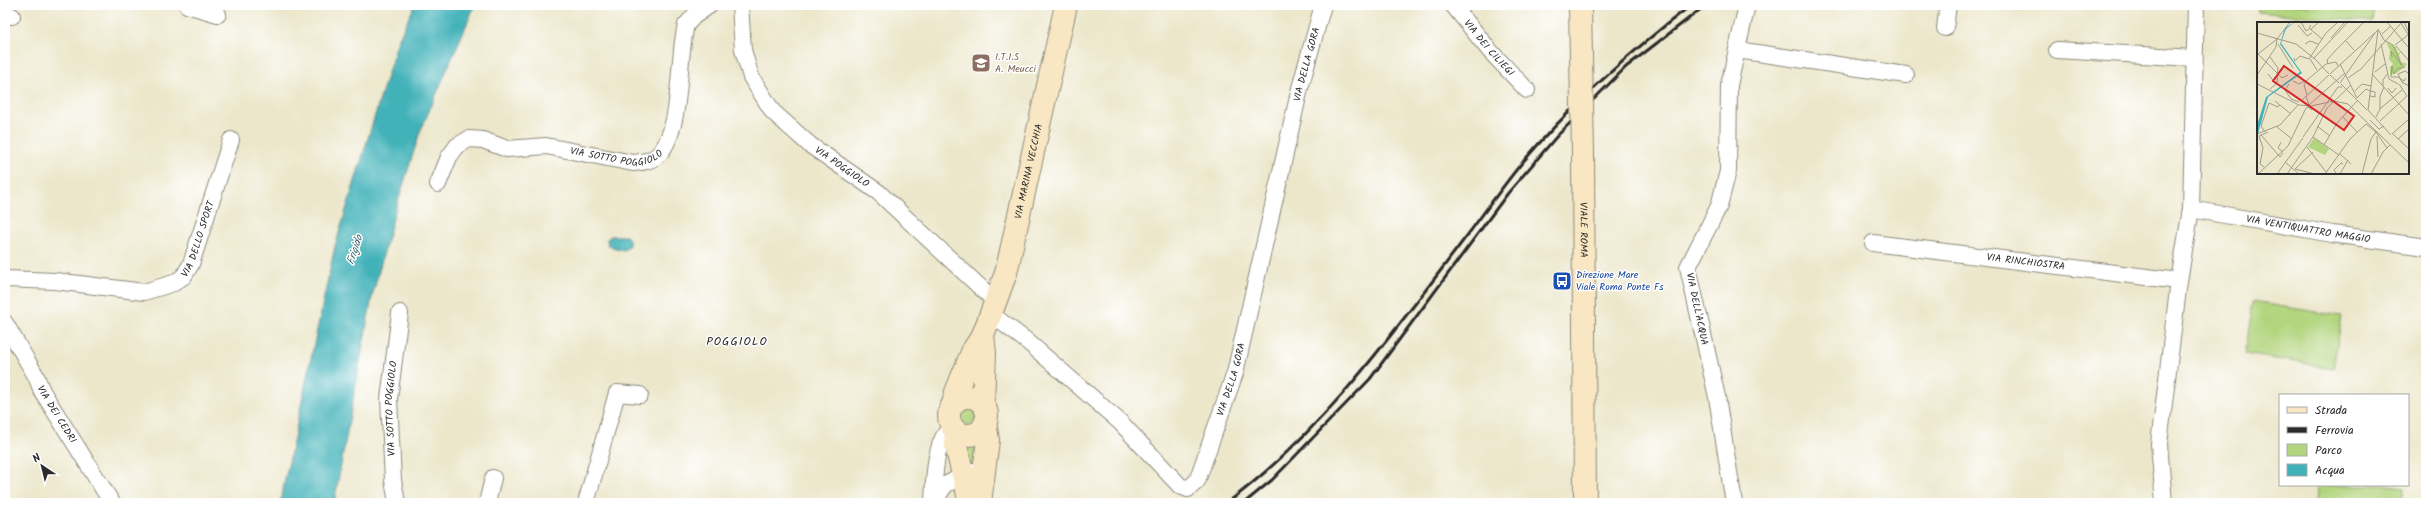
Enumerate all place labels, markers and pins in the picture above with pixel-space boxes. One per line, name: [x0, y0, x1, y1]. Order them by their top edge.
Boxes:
place label: I.T.I.S A. Meucci: [995, 49, 1037, 77]
school or university icon: I.T.I.S A. Meucci: [970, 52, 992, 74]
place label: Direzione Mare Viale Roma Ponte Fs: [1576, 267, 1664, 295]
bus stop icon: Direzione Mare Viale Roma Ponte Fs: [1551, 270, 1573, 292]

